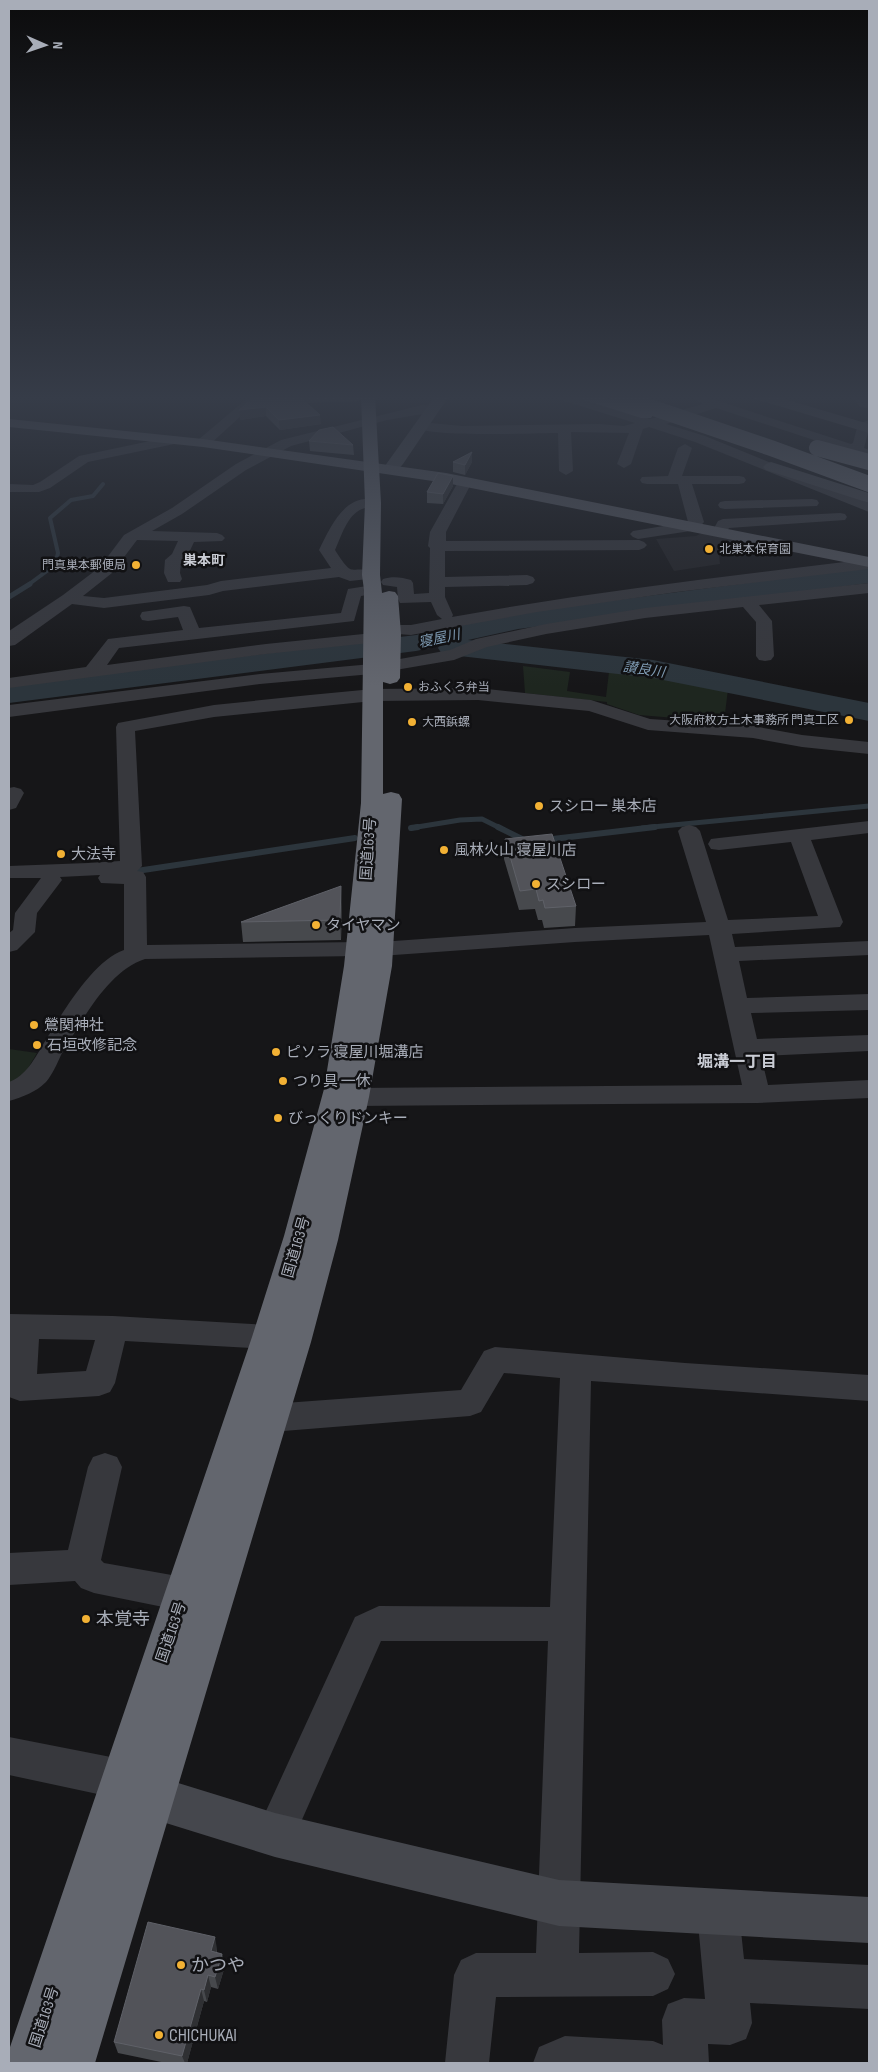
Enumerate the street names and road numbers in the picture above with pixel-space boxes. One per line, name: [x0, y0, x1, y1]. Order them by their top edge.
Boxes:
street label: 国道163号: [357, 817, 380, 881]
street label: 国道163号: [279, 1214, 314, 1280]
street label: 国道163号: [152, 1599, 191, 1665]
street label: 国道163号: [26, 1984, 63, 2050]

